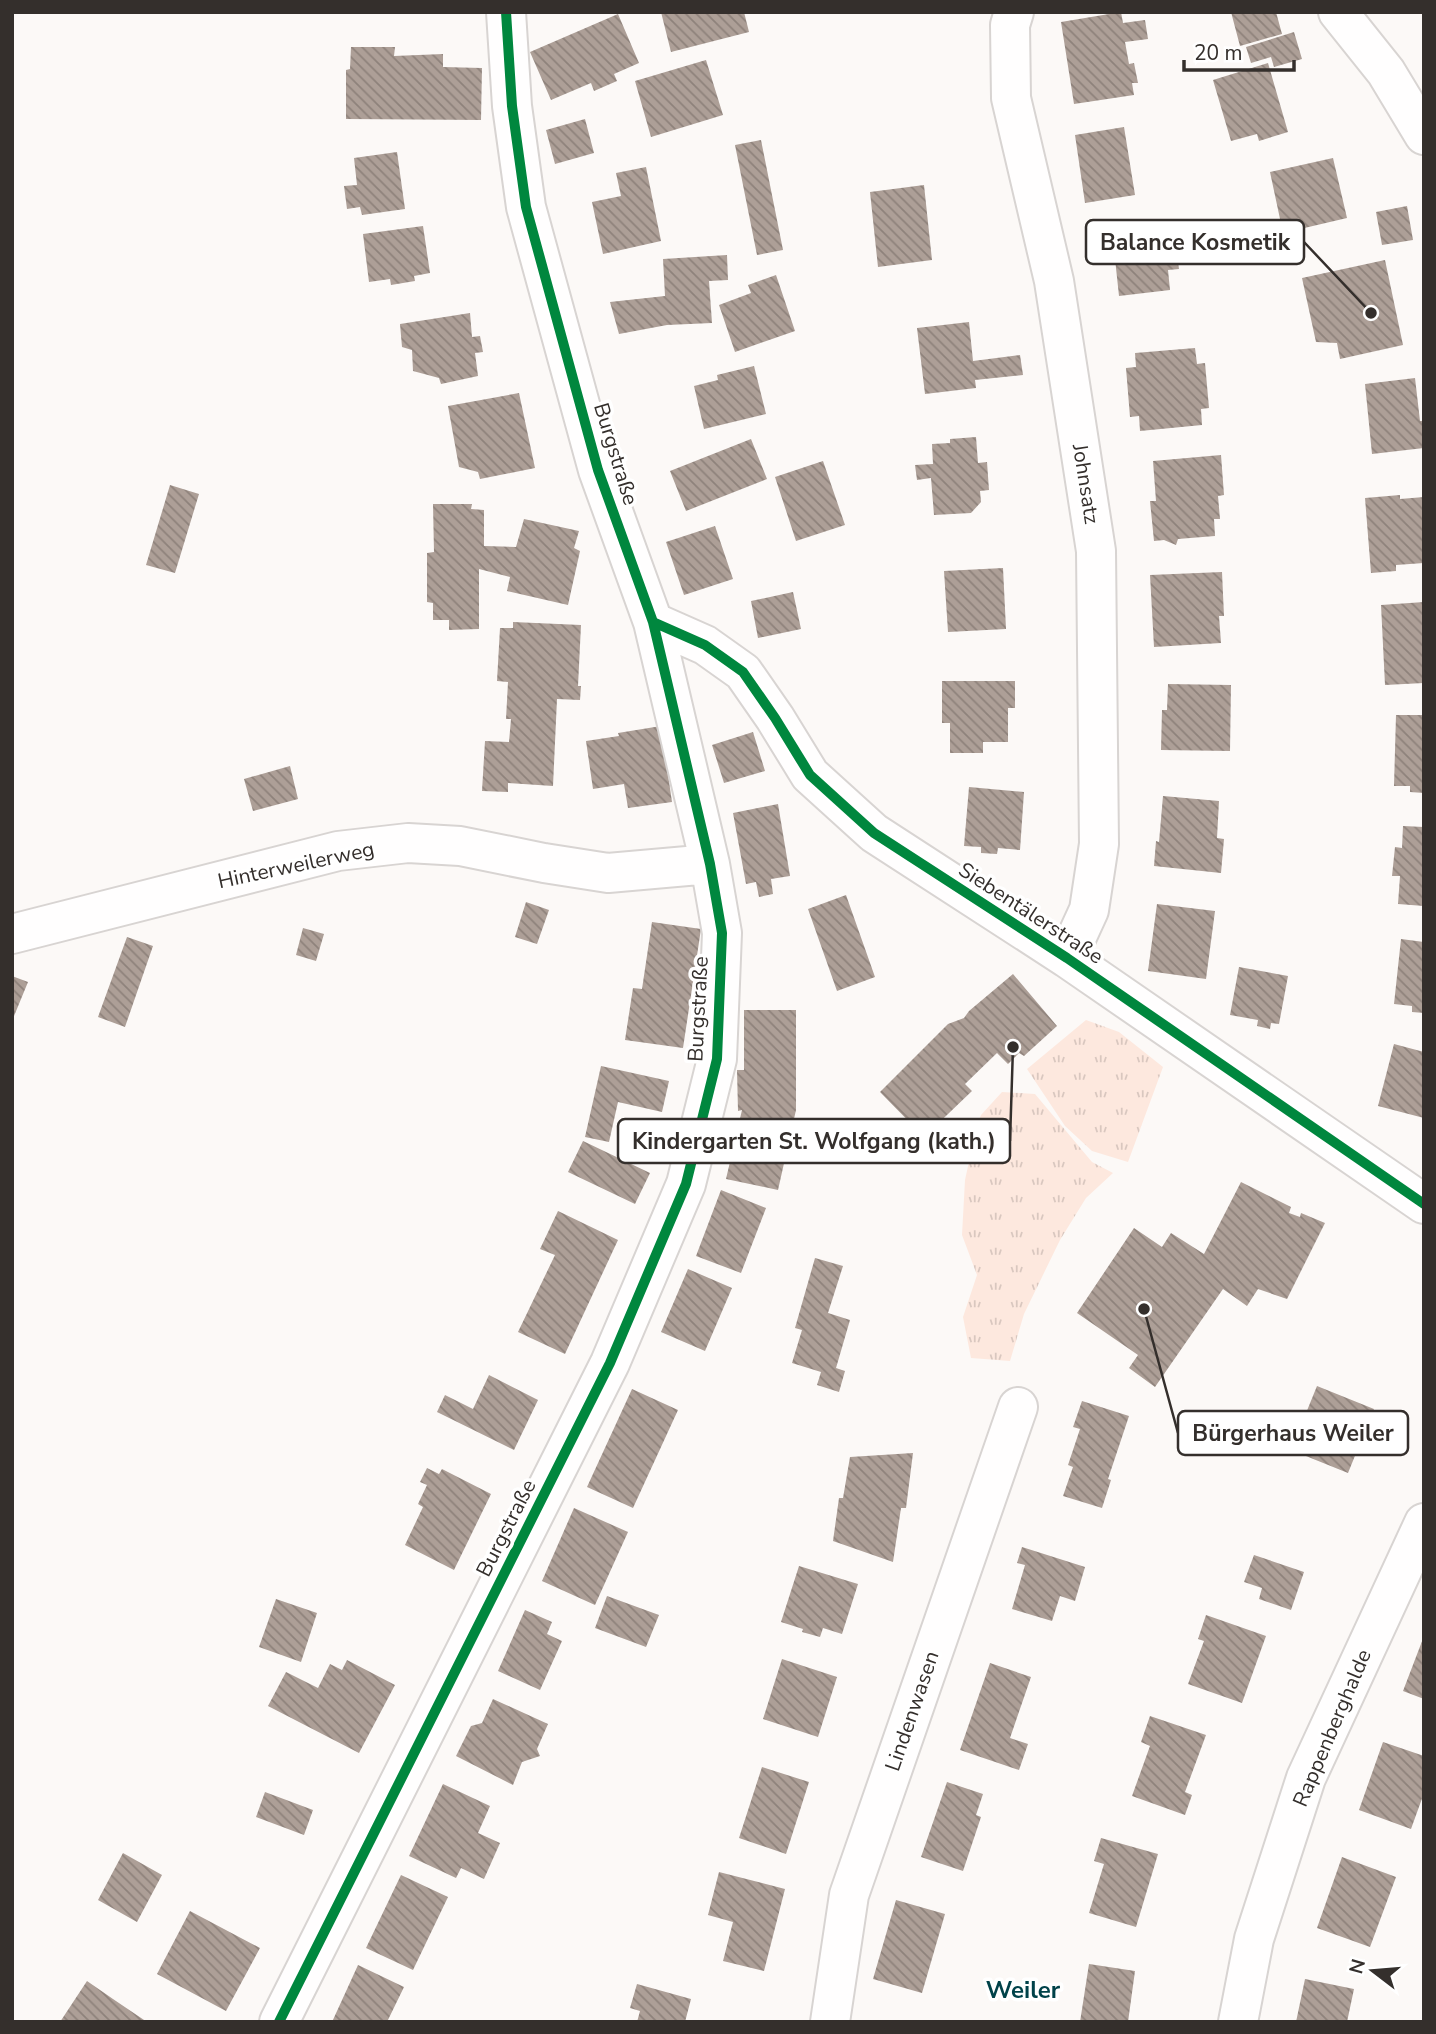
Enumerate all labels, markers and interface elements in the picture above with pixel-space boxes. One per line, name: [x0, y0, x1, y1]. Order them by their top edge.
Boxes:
scale bar: [1184, 28, 1294, 72]
text: 20 m: [1194, 39, 1243, 67]
callout: Balance Kosmetik: [1086, 220, 1304, 264]
text: Balance Kosmetik: [1100, 227, 1291, 258]
street label: Burgstraße: [587, 399, 645, 509]
street label: Johnsatz: [1066, 441, 1106, 526]
street label: Hinterweilerweg: [215, 835, 377, 895]
street label: Siebentälerstraße: [953, 856, 1109, 970]
street label: Burgstraße: [681, 956, 715, 1062]
callout: Kindergarten St. Wolfgang (kath.): [618, 1119, 1010, 1163]
text: Kindergarten St. Wolfgang (kath.): [632, 1126, 996, 1157]
callout: Bürgerhaus Weiler: [1178, 1411, 1408, 1455]
text: Bürgerhaus Weiler: [1192, 1418, 1394, 1449]
street label: Burgstraße: [470, 1475, 542, 1581]
street label: Rappenberghalde: [1286, 1645, 1378, 1811]
street label: Lindenwasen: [878, 1647, 946, 1775]
north arrow: [1338, 1936, 1408, 2006]
text: N: [1343, 1956, 1372, 1977]
district label: Weiler: [986, 1974, 1061, 2006]

